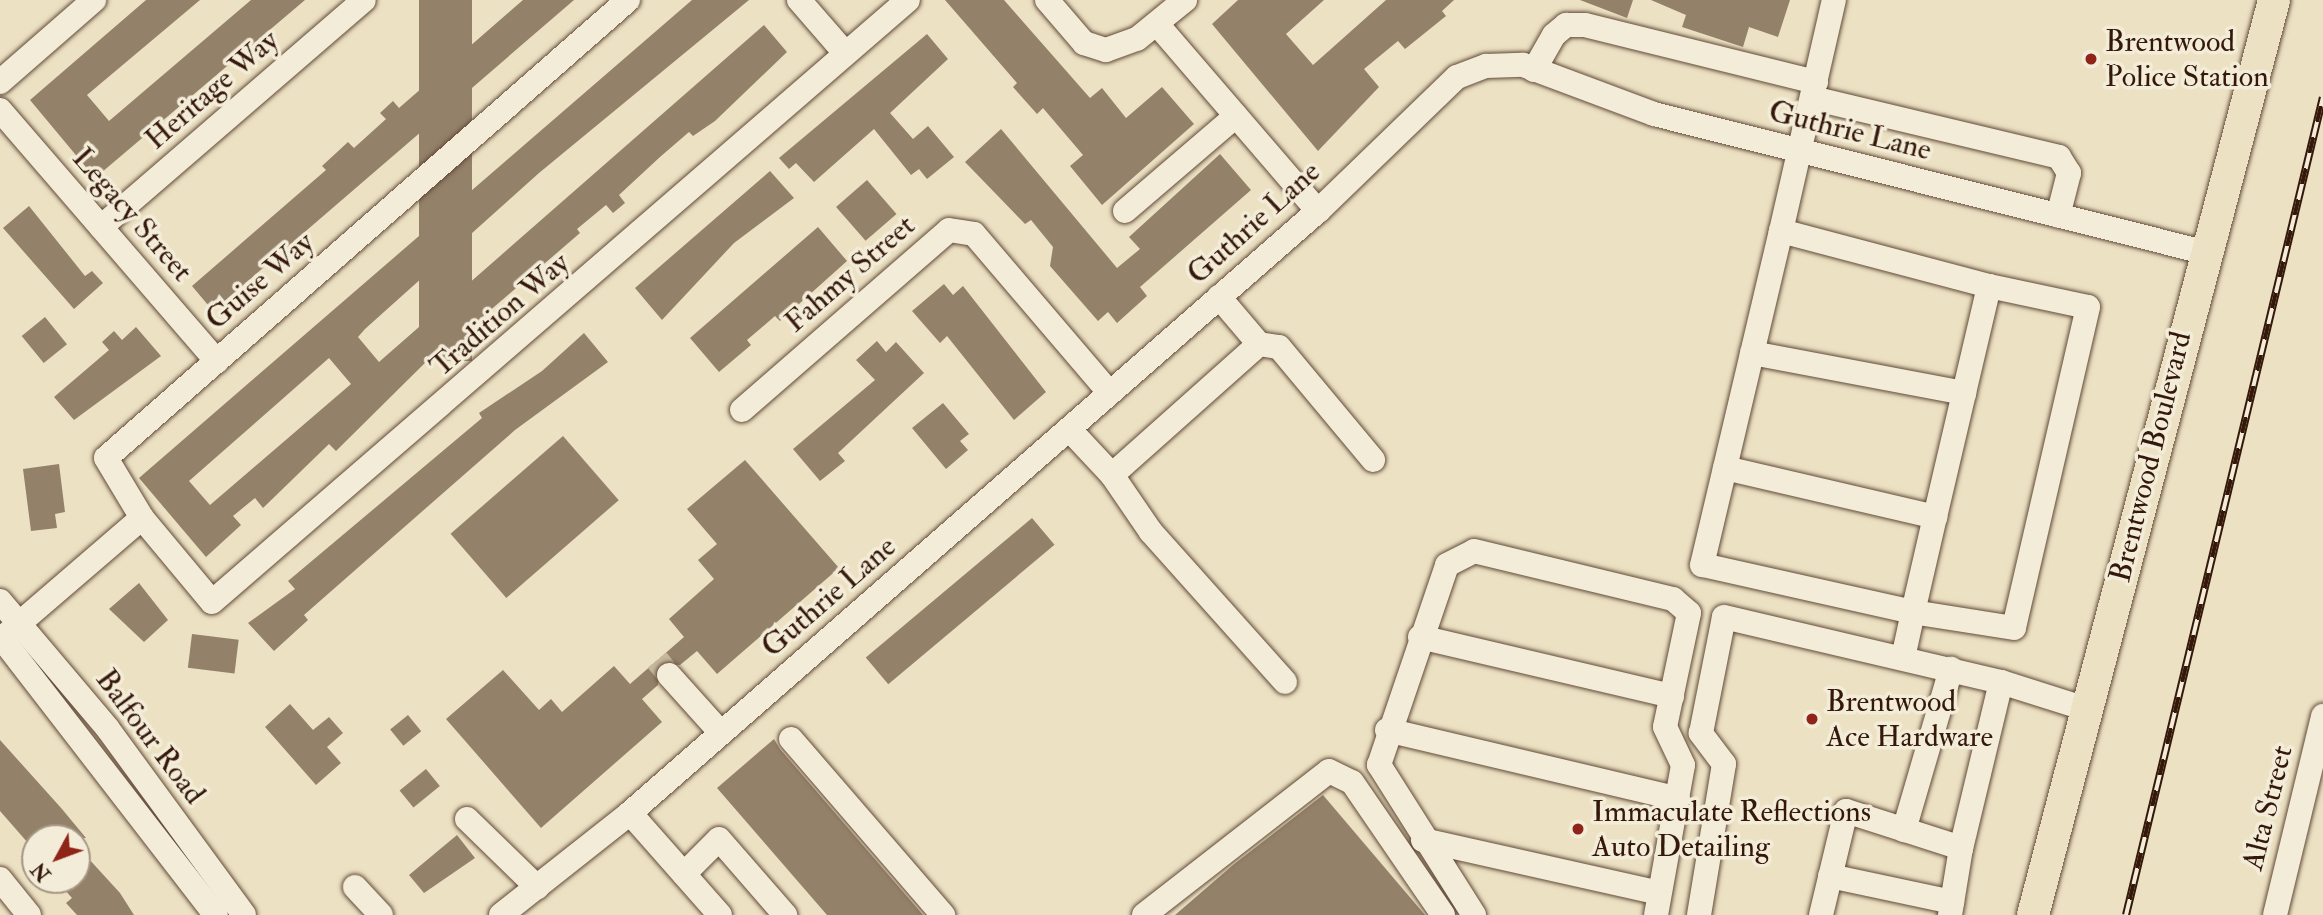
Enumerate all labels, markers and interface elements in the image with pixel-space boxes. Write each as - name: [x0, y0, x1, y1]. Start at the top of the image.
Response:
- street label: Heritage Way: [138, 22, 286, 158]
- place label: Brentwood Police Station: [2105, 24, 2269, 94]
- marker: Brentwood Police Station: [2083, 51, 2099, 67]
- street label: Guthrie Lane: [1765, 93, 1935, 169]
- street label: Legacy Street: [64, 141, 200, 289]
- street label: Guthrie Lane: [1180, 154, 1328, 292]
- street label: Fahmy Street: [778, 208, 922, 340]
- street label: Guise Way: [199, 224, 321, 338]
- street label: Tradition Way: [423, 245, 577, 385]
- street label: Brentwood Boulevard: [2102, 328, 2200, 586]
- street label: Guthrie Lane: [755, 529, 903, 665]
- street label: Balfour Road: [88, 663, 212, 811]
- place label: Brentwood Ace Hardware: [1826, 684, 1993, 754]
- marker: Brentwood Ace Hardware: [1804, 711, 1820, 727]
- street label: Alta Street: [2235, 742, 2301, 874]
- place label: Immaculate Reflections Auto Detailing: [1592, 794, 1871, 864]
- marker: Immaculate Reflections Auto Detailing: [1570, 821, 1586, 837]
- north arrow: [21, 824, 91, 894]
- text: N: [27, 857, 56, 886]

